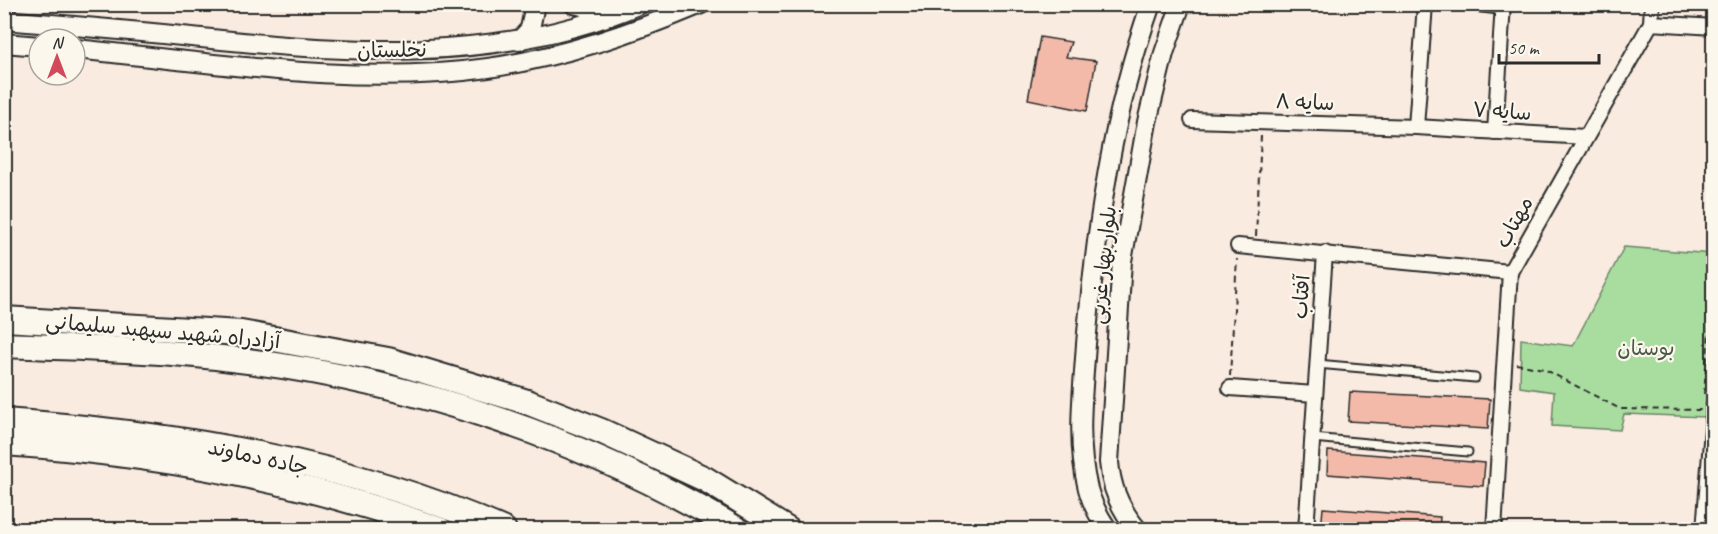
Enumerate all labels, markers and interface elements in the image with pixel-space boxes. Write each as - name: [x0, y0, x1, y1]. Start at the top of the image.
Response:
- north arrow: [27, 27, 87, 87]
- scale bar: [1499, 27, 1600, 65]
- text: N: [52, 33, 65, 53]
- street label: نخلستان: [357, 36, 427, 64]
- text: 50 m: [1508, 37, 1541, 59]
- street label: سایه ۸: [1275, 88, 1335, 116]
- street label: سایه ۷: [1472, 96, 1532, 126]
- street label: مهتاب: [1489, 192, 1539, 252]
- street label: بلوار بهار غربی: [1084, 205, 1123, 326]
- street label: آفتاب: [1286, 273, 1316, 320]
- street label: آزادراه شهید سپهبد سلیمانی: [45, 308, 282, 355]
- park label: بوستان: [1617, 335, 1675, 361]
- street label: جاده دماوند: [205, 434, 311, 480]

